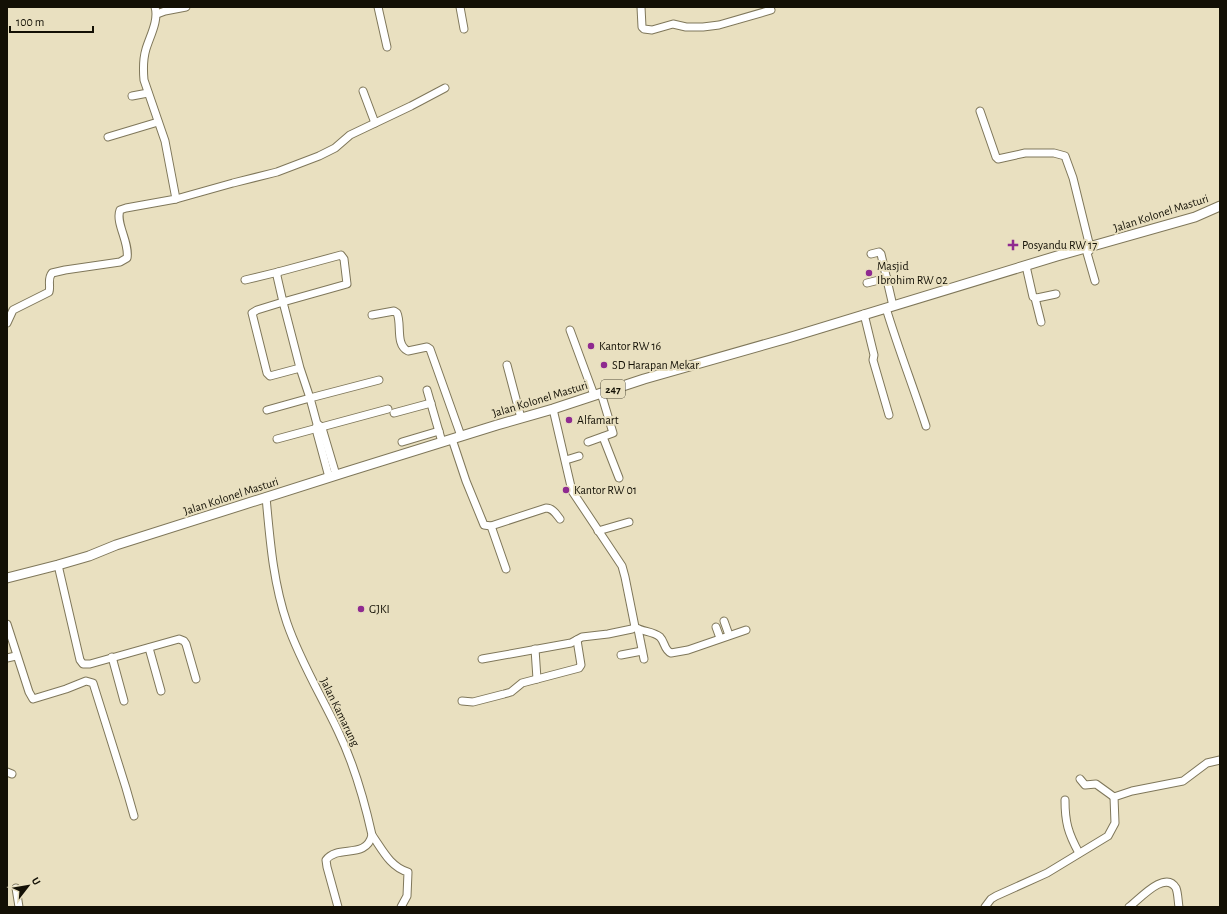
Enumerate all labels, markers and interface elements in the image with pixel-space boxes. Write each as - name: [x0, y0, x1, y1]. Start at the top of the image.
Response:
- scale bar: [10, 8, 93, 34]
- text: 100 m: [16, 16, 44, 28]
- street label: Jalan Kolonel Masturi: [1112, 192, 1210, 234]
- marker: Posyandu RW 17: [1007, 239, 1019, 251]
- place label: Posyandu RW 17: [1022, 239, 1097, 252]
- place label: Masjid Ibrohim RW 02: [877, 260, 948, 286]
- marker: Masjid Ibrohim RW 02: [864, 268, 874, 278]
- place label: Kantor RW 16: [599, 340, 662, 352]
- marker: Kantor RW 16: [586, 341, 596, 351]
- place label: SD Harapan Mekar: [612, 359, 699, 371]
- marker: SD Harapan Mekar: [599, 360, 609, 370]
- street label: Jalan Kolonel Masturi: [491, 379, 589, 419]
- road number: 247: [601, 380, 625, 398]
- place label: Alfamart: [577, 414, 619, 426]
- marker: Alfamart: [564, 415, 574, 425]
- street label: Jalan Kolonel Masturi: [182, 475, 280, 517]
- place label: Kantor RW 01: [574, 484, 637, 496]
- marker: Kantor RW 01: [561, 485, 571, 495]
- place label: GJKI: [369, 603, 390, 615]
- marker: GJKI: [356, 604, 366, 614]
- street label: Jalan Kamarung: [318, 676, 362, 748]
- north arrow: [8, 866, 48, 906]
- text: U: [30, 875, 43, 887]

